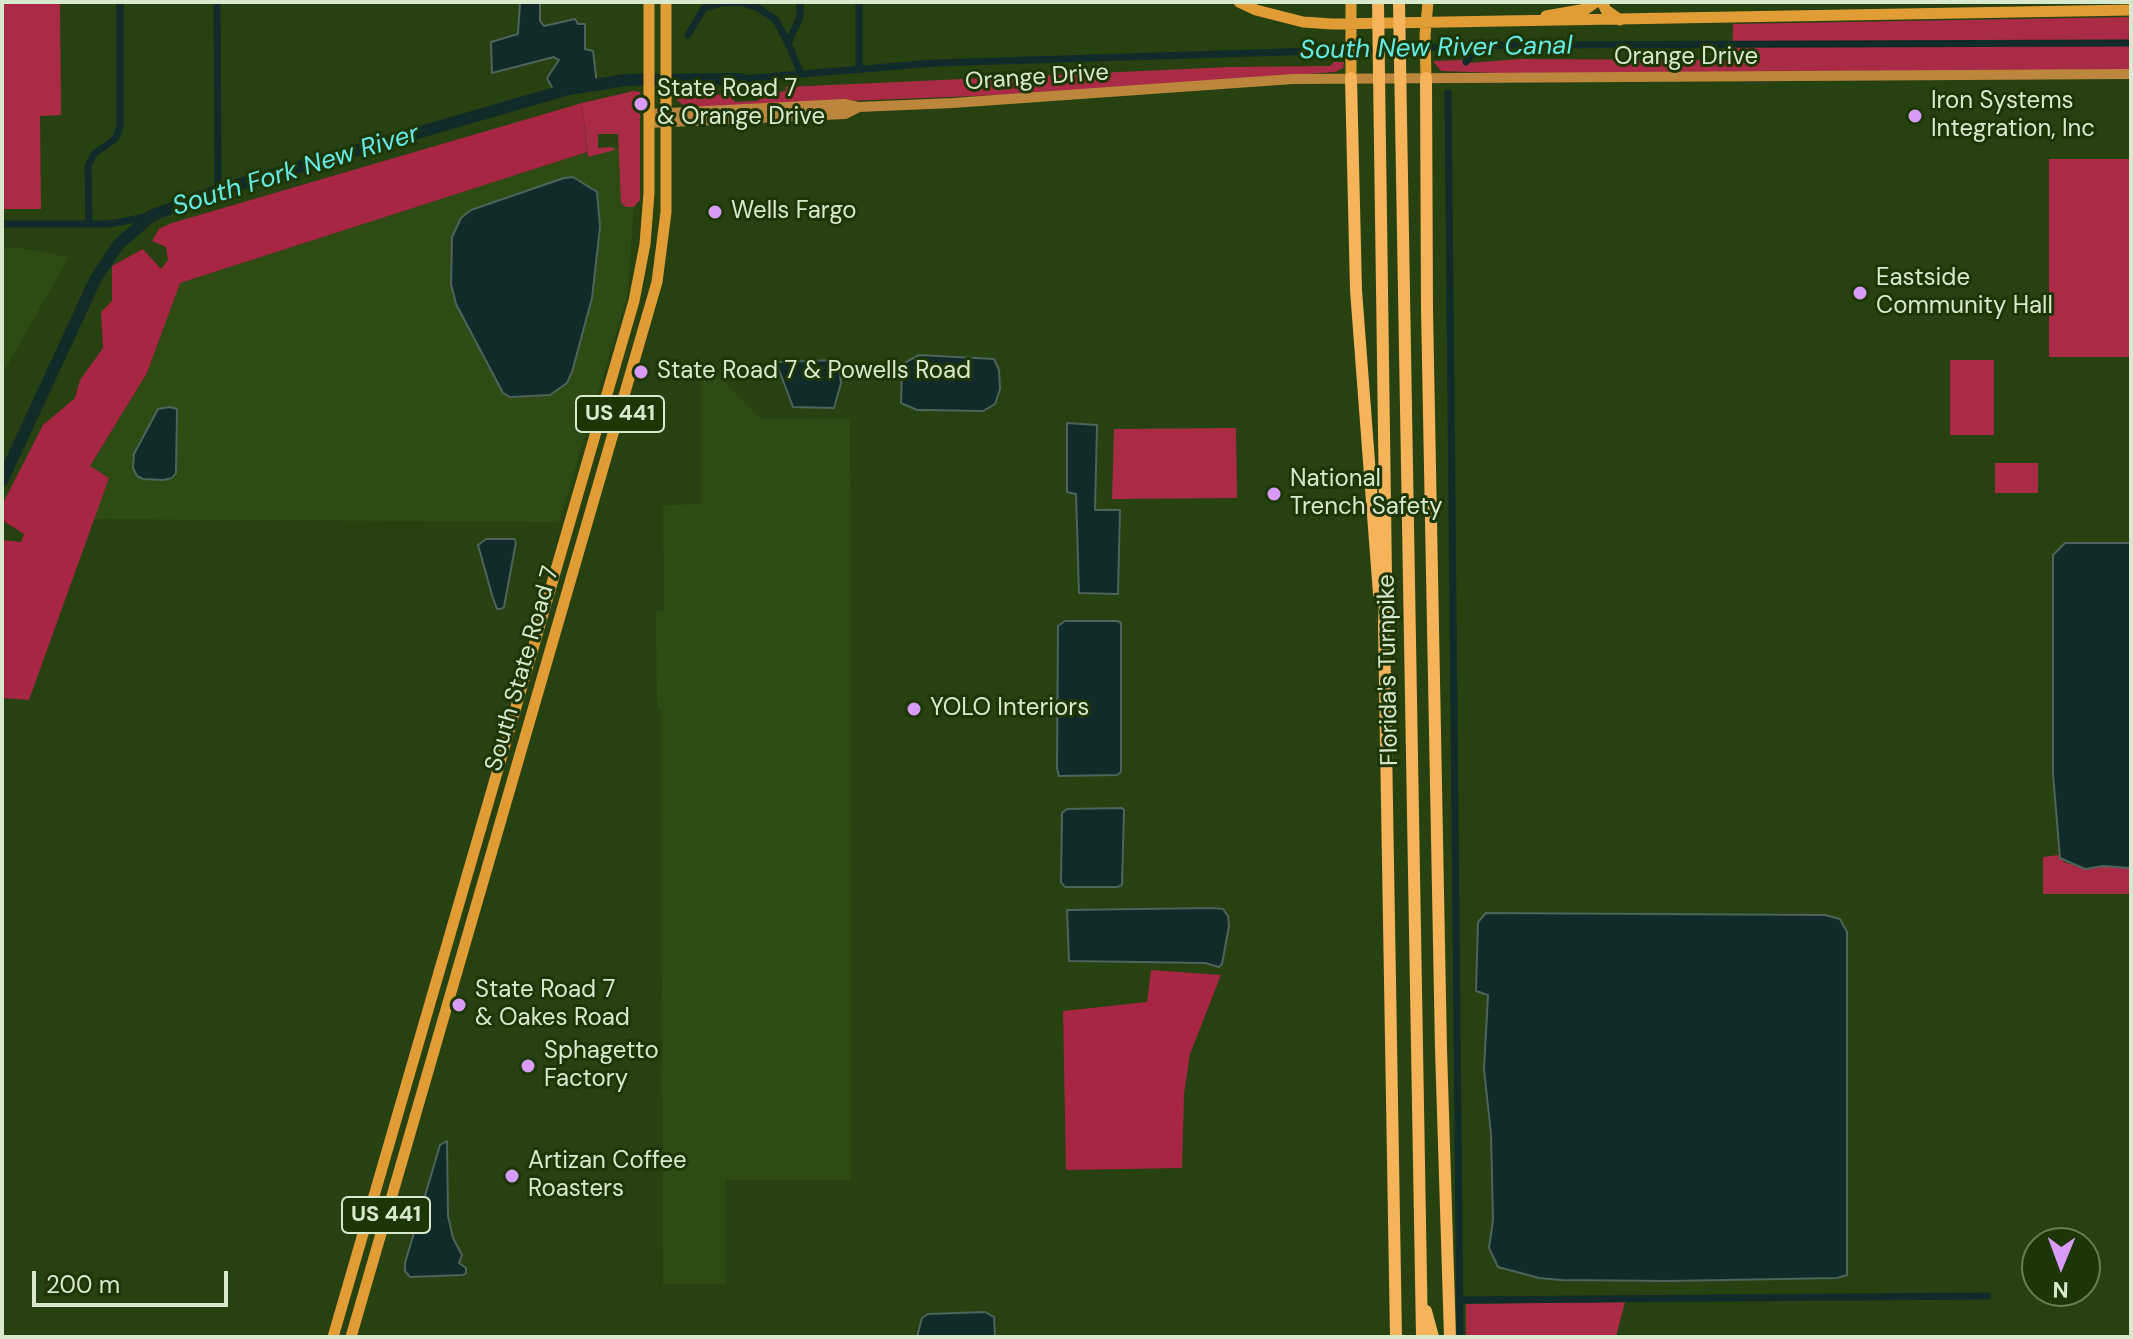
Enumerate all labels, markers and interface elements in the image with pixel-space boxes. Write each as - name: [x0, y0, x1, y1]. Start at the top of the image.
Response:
- water label: South New River Canal: [1299, 31, 1573, 67]
- street label: Orange Drive: [1614, 44, 1758, 72]
- street label: Orange Drive: [964, 59, 1110, 97]
- place label: State Road 7 & Orange Drive: [657, 76, 825, 132]
- place label: Iron Systems Integration, Inc: [1931, 88, 2095, 144]
- marker: State Road 7 & Orange Drive: [632, 95, 650, 113]
- marker: Iron Systems Integration, Inc: [1906, 107, 1924, 125]
- water label: South Fork New River: [169, 119, 423, 223]
- place label: Wells Fargo: [731, 198, 857, 226]
- marker: Wells Fargo: [706, 203, 724, 221]
- place label: Eastside Community Hall: [1876, 265, 2053, 321]
- marker: Eastside Community Hall: [1851, 284, 1869, 302]
- place label: State Road 7 & Powells Road: [657, 358, 971, 386]
- marker: State Road 7 & Powells Road: [632, 363, 650, 381]
- road number: US 441: [576, 396, 664, 432]
- place label: National Trench Safety: [1290, 466, 1442, 522]
- marker: National Trench Safety: [1265, 485, 1283, 503]
- street label: South State Road 7: [480, 563, 566, 775]
- street label: Florida's Turnpike: [1373, 574, 1405, 766]
- place label: YOLO Interiors: [930, 695, 1089, 723]
- marker: YOLO Interiors: [905, 700, 923, 718]
- place label: State Road 7 & Oakes Road: [475, 977, 630, 1033]
- marker: State Road 7 & Oakes Road: [450, 996, 468, 1014]
- place label: Sphagetto Factory: [544, 1038, 659, 1094]
- marker: Sphagetto Factory: [519, 1057, 537, 1075]
- place label: Artizan Coffee Roasters: [528, 1148, 687, 1204]
- marker: Artizan Coffee Roasters: [503, 1167, 521, 1185]
- road number: US 441: [342, 1197, 430, 1233]
- north arrow: [2021, 1227, 2101, 1307]
- scale bar: [36, 1255, 232, 1305]
- text: 200 m: [46, 1269, 120, 1300]
- text: N: [2052, 1275, 2069, 1304]

